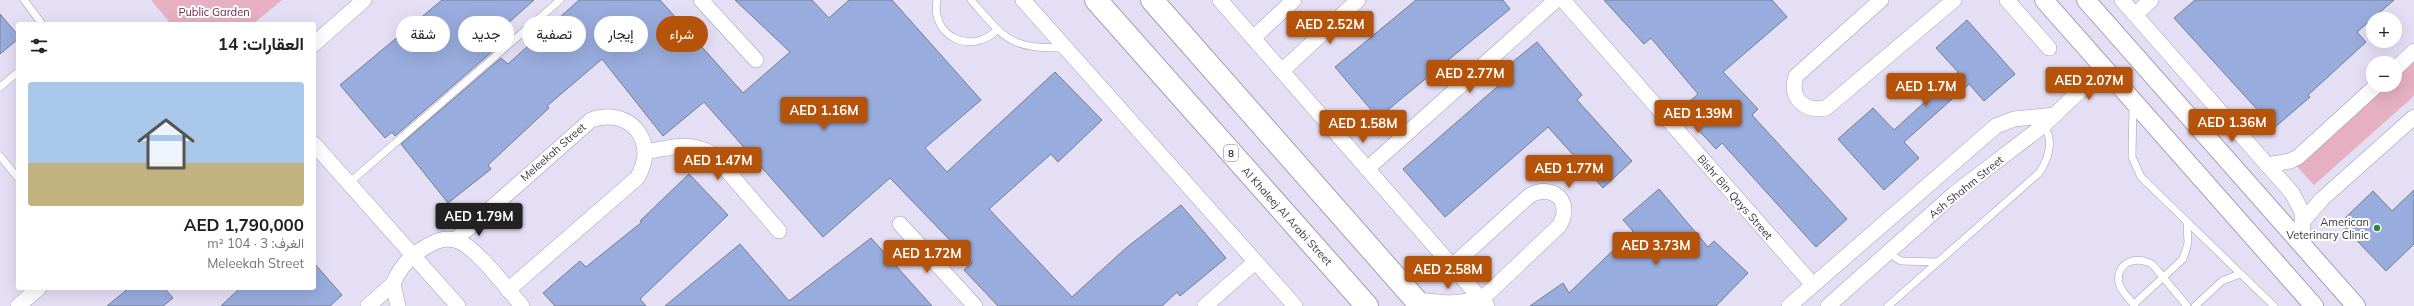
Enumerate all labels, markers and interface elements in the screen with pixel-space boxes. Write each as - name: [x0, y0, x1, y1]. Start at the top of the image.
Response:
- park label: Public Garden: [178, 5, 250, 19]
- pin: AED 2.52M: [1284, 11, 1376, 45]
- map controls: [2366, 12, 2402, 92]
- button: +: [2366, 12, 2402, 48]
- chip: شقة: [396, 16, 450, 52]
- chip: جديد: [458, 16, 514, 52]
- chip: تصفية: [522, 16, 586, 52]
- chip: إيجار: [594, 16, 648, 52]
- chip: شراء: [656, 16, 708, 52]
- text: AED 2.52M: [1296, 16, 1364, 32]
- text: العقارات: 14: [218, 33, 304, 54]
- icon: filters: [28, 35, 50, 57]
- button: −: [2366, 56, 2402, 92]
- pin: AED 2.77M: [1424, 60, 1516, 94]
- text: AED 2.77M: [1436, 65, 1504, 81]
- pin: AED 2.07M: [2043, 67, 2135, 101]
- text: AED 2.07M: [2055, 72, 2123, 88]
- pin: AED 1.7M: [1885, 73, 1967, 107]
- text: AED 1.7M: [1895, 78, 1957, 94]
- pin: AED 1.16M: [778, 97, 870, 131]
- pin: AED 1.39M: [1652, 100, 1744, 134]
- text: AED 1.16M: [790, 102, 858, 118]
- text: AED 1.39M: [1664, 105, 1732, 121]
- icon: home: [130, 108, 202, 180]
- pin: AED 1.36M: [2186, 109, 2278, 143]
- pin: AED 1.58M: [1317, 110, 1409, 144]
- text: AED 1.36M: [2198, 114, 2266, 130]
- text: AED 1.58M: [1329, 115, 1397, 131]
- street label: Meleekah Street: [517, 120, 589, 184]
- road number: 8: [1224, 145, 1238, 161]
- pin: AED 1.47M: [672, 147, 764, 181]
- text: AED 1.47M: [684, 152, 752, 168]
- street label: Bishr Bin Qays Street: [1694, 152, 1776, 242]
- street label: Ash Shahm Street: [1926, 152, 2006, 221]
- pin: AED 1.77M: [1523, 155, 1615, 189]
- text: AED 1.77M: [1535, 160, 1603, 176]
- street label: Al Khaleej Al Arabi Street: [1239, 164, 1335, 268]
- pin: AED 1.79M: [433, 203, 525, 237]
- text: AED 1.79M: [445, 208, 513, 224]
- text: AED 1,790,000: [184, 214, 304, 235]
- place label: American Veterinary Clinic: [2286, 215, 2370, 242]
- marker: American Veterinary Clinic: [2372, 223, 2382, 233]
- pin: AED 3.73M: [1610, 232, 1702, 266]
- text: الغرف: 3 · 104 m²: [207, 235, 304, 251]
- text: AED 3.73M: [1622, 237, 1690, 253]
- pin: AED 1.72M: [881, 240, 973, 274]
- text: AED 1.72M: [893, 245, 961, 261]
- text: Meleekah Street: [207, 255, 304, 271]
- pin: AED 2.58M: [1402, 256, 1494, 290]
- text: AED 2.58M: [1414, 261, 1482, 277]

